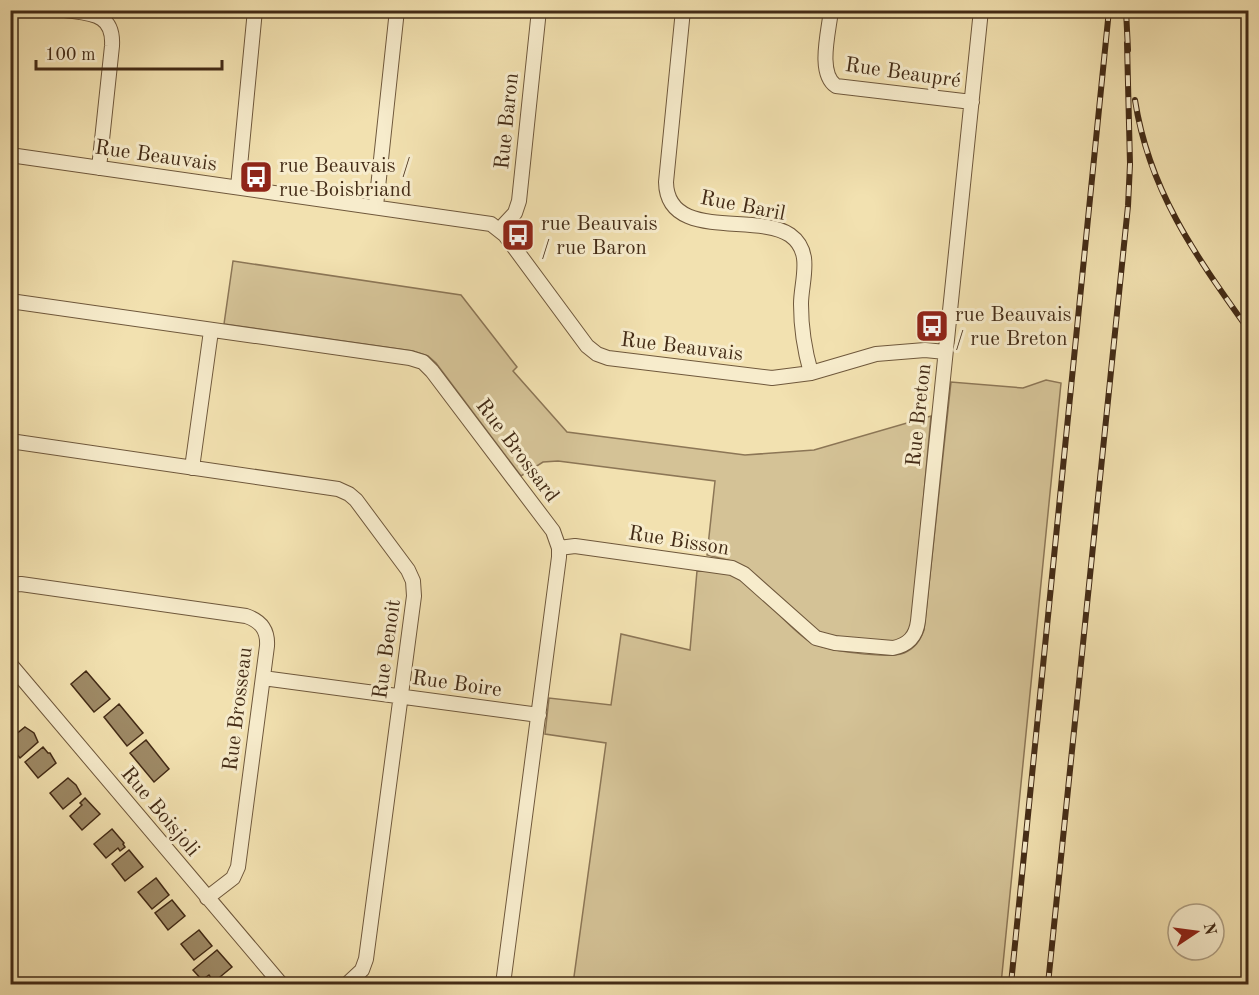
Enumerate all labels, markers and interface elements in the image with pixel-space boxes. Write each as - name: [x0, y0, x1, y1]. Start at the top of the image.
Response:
- scale bar: [36, 33, 222, 71]
- text: 100 m: [45, 46, 96, 64]
- street label: Rue Beaupré: [844, 55, 962, 92]
- street label: Rue Baron: [492, 72, 523, 171]
- street label: Rue Beauvais: [93, 138, 218, 175]
- place label: rue Beauvais / rue Boisbriand: [279, 156, 412, 201]
- bus stop icon: rue Beauvais / rue Boisbriand: [238, 159, 274, 195]
- street label: Rue Baril: [698, 188, 788, 225]
- place label: rue Beauvais / rue Baron: [541, 214, 658, 259]
- bus stop icon: rue Beauvais / rue Baron: [500, 217, 536, 253]
- place label: rue Beauvais / rue Breton: [955, 305, 1072, 350]
- bus stop icon: rue Beauvais / rue Breton: [914, 308, 950, 344]
- street label: Rue Beauvais: [619, 330, 744, 365]
- street label: Rue Breton: [904, 363, 935, 468]
- street label: Rue Brossard: [471, 395, 562, 507]
- street label: Rue Bisson: [627, 523, 731, 560]
- street label: Rue Benoit: [370, 598, 405, 701]
- street label: Rue Brosseau: [220, 646, 257, 772]
- street label: Rue Boire: [410, 668, 503, 701]
- street label: Rue Boisjoli: [116, 763, 203, 861]
- north arrow: [1166, 902, 1226, 962]
- text: N: [1199, 921, 1218, 938]

